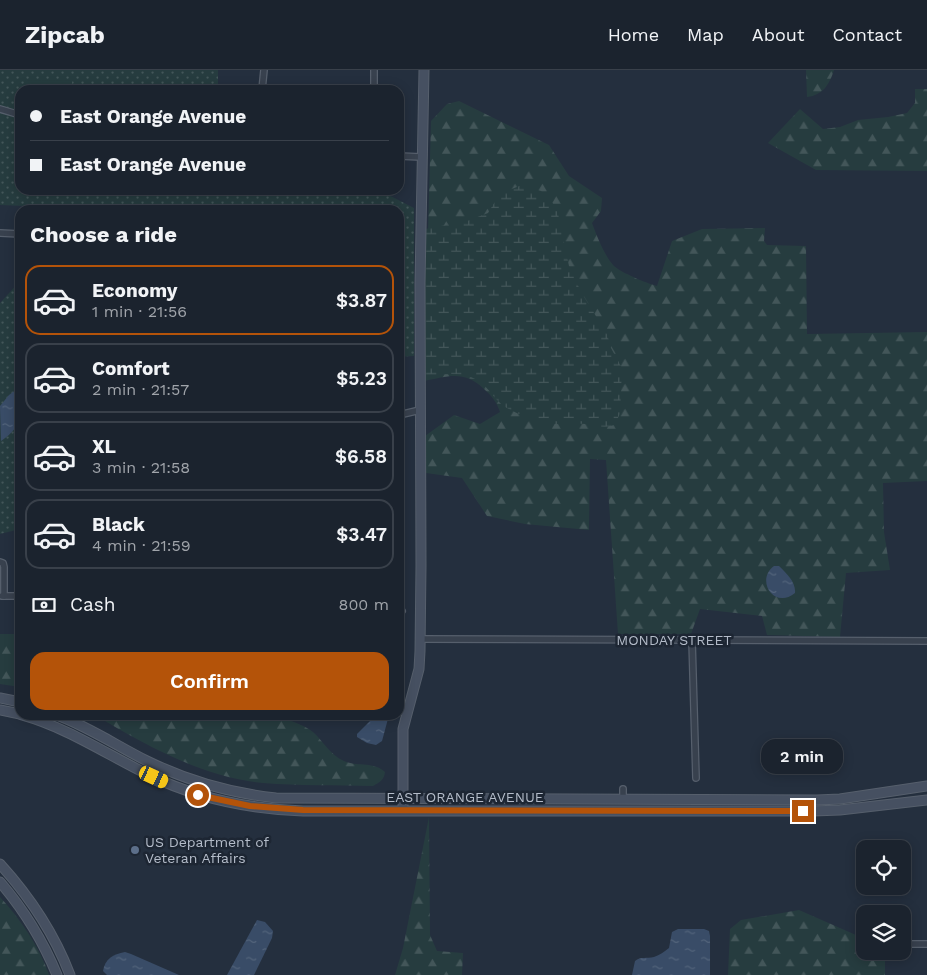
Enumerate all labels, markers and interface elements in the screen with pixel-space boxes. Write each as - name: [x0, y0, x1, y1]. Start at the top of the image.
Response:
- text: Zipcab: [25, 21, 105, 49]
- text: Home: [608, 24, 659, 45]
- text: Map: [687, 24, 724, 45]
- text: About: [752, 24, 804, 45]
- text: Contact: [832, 24, 902, 45]
- text: East Orange Avenue: [60, 105, 246, 128]
- text: East Orange Avenue: [60, 153, 246, 176]
- text: Choose a ride: [30, 222, 177, 247]
- icon: car: [32, 278, 77, 323]
- text: Economy: [92, 279, 177, 302]
- text: $3.87: [336, 289, 387, 312]
- text: 1 min · 21:56: [92, 302, 187, 321]
- icon: car: [32, 356, 77, 401]
- text: Comfort: [92, 357, 170, 380]
- text: $5.23: [336, 367, 387, 390]
- text: 2 min · 21:57: [92, 380, 189, 399]
- icon: car: [32, 434, 77, 479]
- text: XL: [92, 435, 116, 458]
- text: $6.58: [335, 445, 387, 468]
- text: 3 min · 21:58: [92, 458, 190, 477]
- icon: car: [32, 512, 77, 557]
- text: Black: [92, 513, 145, 536]
- text: $3.47: [336, 523, 387, 546]
- text: 4 min · 21:59: [92, 536, 191, 555]
- icon: cash: [30, 591, 58, 619]
- text: Cash: [70, 593, 116, 616]
- text: 800 m: [339, 595, 389, 614]
- street label: MONDAY STREET: [616, 632, 732, 648]
- button: Confirm: [30, 652, 389, 710]
- callout: 2 min: [762, 738, 844, 774]
- text: 2 min: [780, 747, 824, 766]
- car: [137, 764, 170, 790]
- route start: [187, 784, 209, 806]
- street label: EAST ORANGE AVENUE: [386, 789, 544, 805]
- route end: [792, 800, 814, 822]
- place label: US Department of Veteran Affairs: [145, 834, 270, 866]
- map controls: [856, 840, 911, 960]
- button: locate: [856, 840, 911, 895]
- marker: US Department of Veteran Affairs: [129, 844, 141, 856]
- button: layers: [856, 905, 911, 960]

